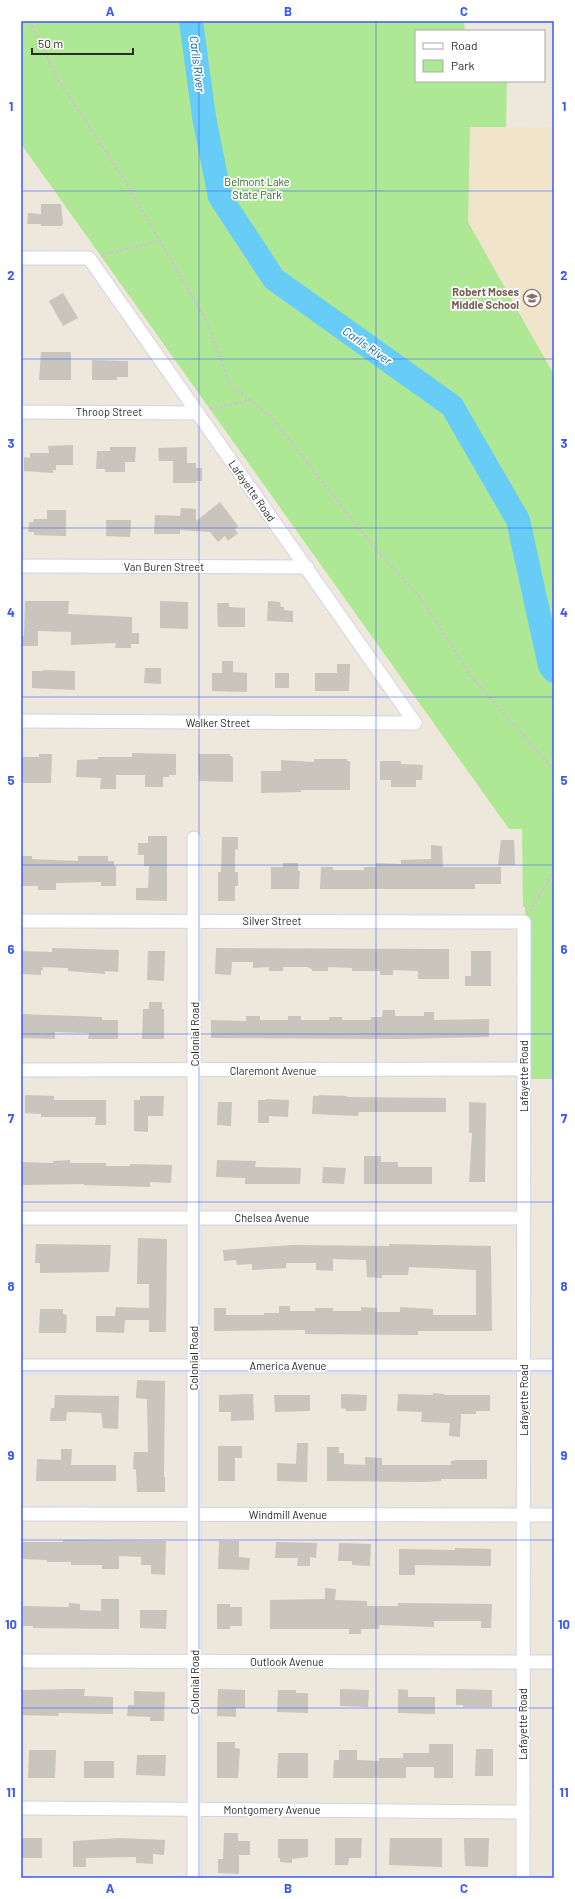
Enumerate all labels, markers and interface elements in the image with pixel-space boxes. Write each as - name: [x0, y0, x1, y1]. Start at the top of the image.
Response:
- text: A: [106, 3, 115, 19]
- text: B: [284, 3, 292, 19]
- text: C: [460, 3, 468, 19]
- scale bar: [32, 30, 133, 56]
- legend: [415, 30, 545, 82]
- water label: Carlls River: [188, 35, 208, 94]
- text: 50 m: [38, 36, 63, 50]
- text: Road: [451, 38, 478, 52]
- text: Park: [451, 58, 475, 72]
- text: 1: [9, 98, 13, 114]
- text: 1: [562, 98, 566, 114]
- park label: Belmont Lake State Park: [224, 175, 290, 201]
- text: 2: [7, 267, 15, 283]
- text: 2: [560, 267, 568, 283]
- place label: Robert Moses Middle School: [452, 285, 519, 311]
- school or university icon: Robert Moses Middle School: [522, 288, 542, 308]
- water label: Carlls River: [340, 323, 395, 368]
- street label: Throop Street: [76, 405, 142, 418]
- text: 3: [7, 435, 15, 451]
- text: 3: [560, 435, 568, 451]
- street label: Lafayette Road: [226, 457, 278, 524]
- street label: Van Buren Street: [124, 560, 204, 573]
- text: 4: [7, 604, 15, 620]
- text: 4: [560, 604, 568, 620]
- street label: Walker Street: [186, 716, 250, 729]
- text: 5: [7, 772, 15, 788]
- text: 5: [560, 772, 568, 788]
- street label: Silver Street: [243, 914, 301, 927]
- text: 6: [8, 941, 15, 957]
- text: 6: [561, 941, 568, 957]
- street label: Colonial Road: [188, 1002, 201, 1066]
- street label: Lafayette Road: [517, 1040, 530, 1112]
- street label: Claremont Avenue: [230, 1064, 317, 1077]
- text: 7: [8, 1110, 15, 1126]
- text: 7: [561, 1110, 568, 1126]
- street label: Chelsea Avenue: [235, 1211, 310, 1224]
- text: 8: [7, 1278, 15, 1294]
- text: 8: [560, 1278, 568, 1294]
- street label: Colonial Road: [187, 1326, 200, 1390]
- street label: America Avenue: [250, 1359, 327, 1372]
- street label: Lafayette Road: [517, 1364, 530, 1436]
- text: 9: [8, 1447, 15, 1463]
- text: 9: [561, 1447, 568, 1463]
- street label: Windmill Avenue: [249, 1508, 327, 1521]
- text: 10: [5, 1616, 17, 1632]
- text: 10: [558, 1616, 570, 1632]
- street label: Colonial Road: [188, 1650, 201, 1714]
- street label: Outlook Avenue: [250, 1655, 324, 1668]
- street label: Lafayette Road: [516, 1688, 529, 1760]
- text: 11: [6, 1784, 16, 1800]
- text: 11: [559, 1784, 569, 1800]
- street label: Montgomery Avenue: [223, 1803, 321, 1816]
- text: A: [106, 1880, 115, 1896]
- text: B: [284, 1880, 292, 1896]
- text: C: [460, 1880, 468, 1896]

